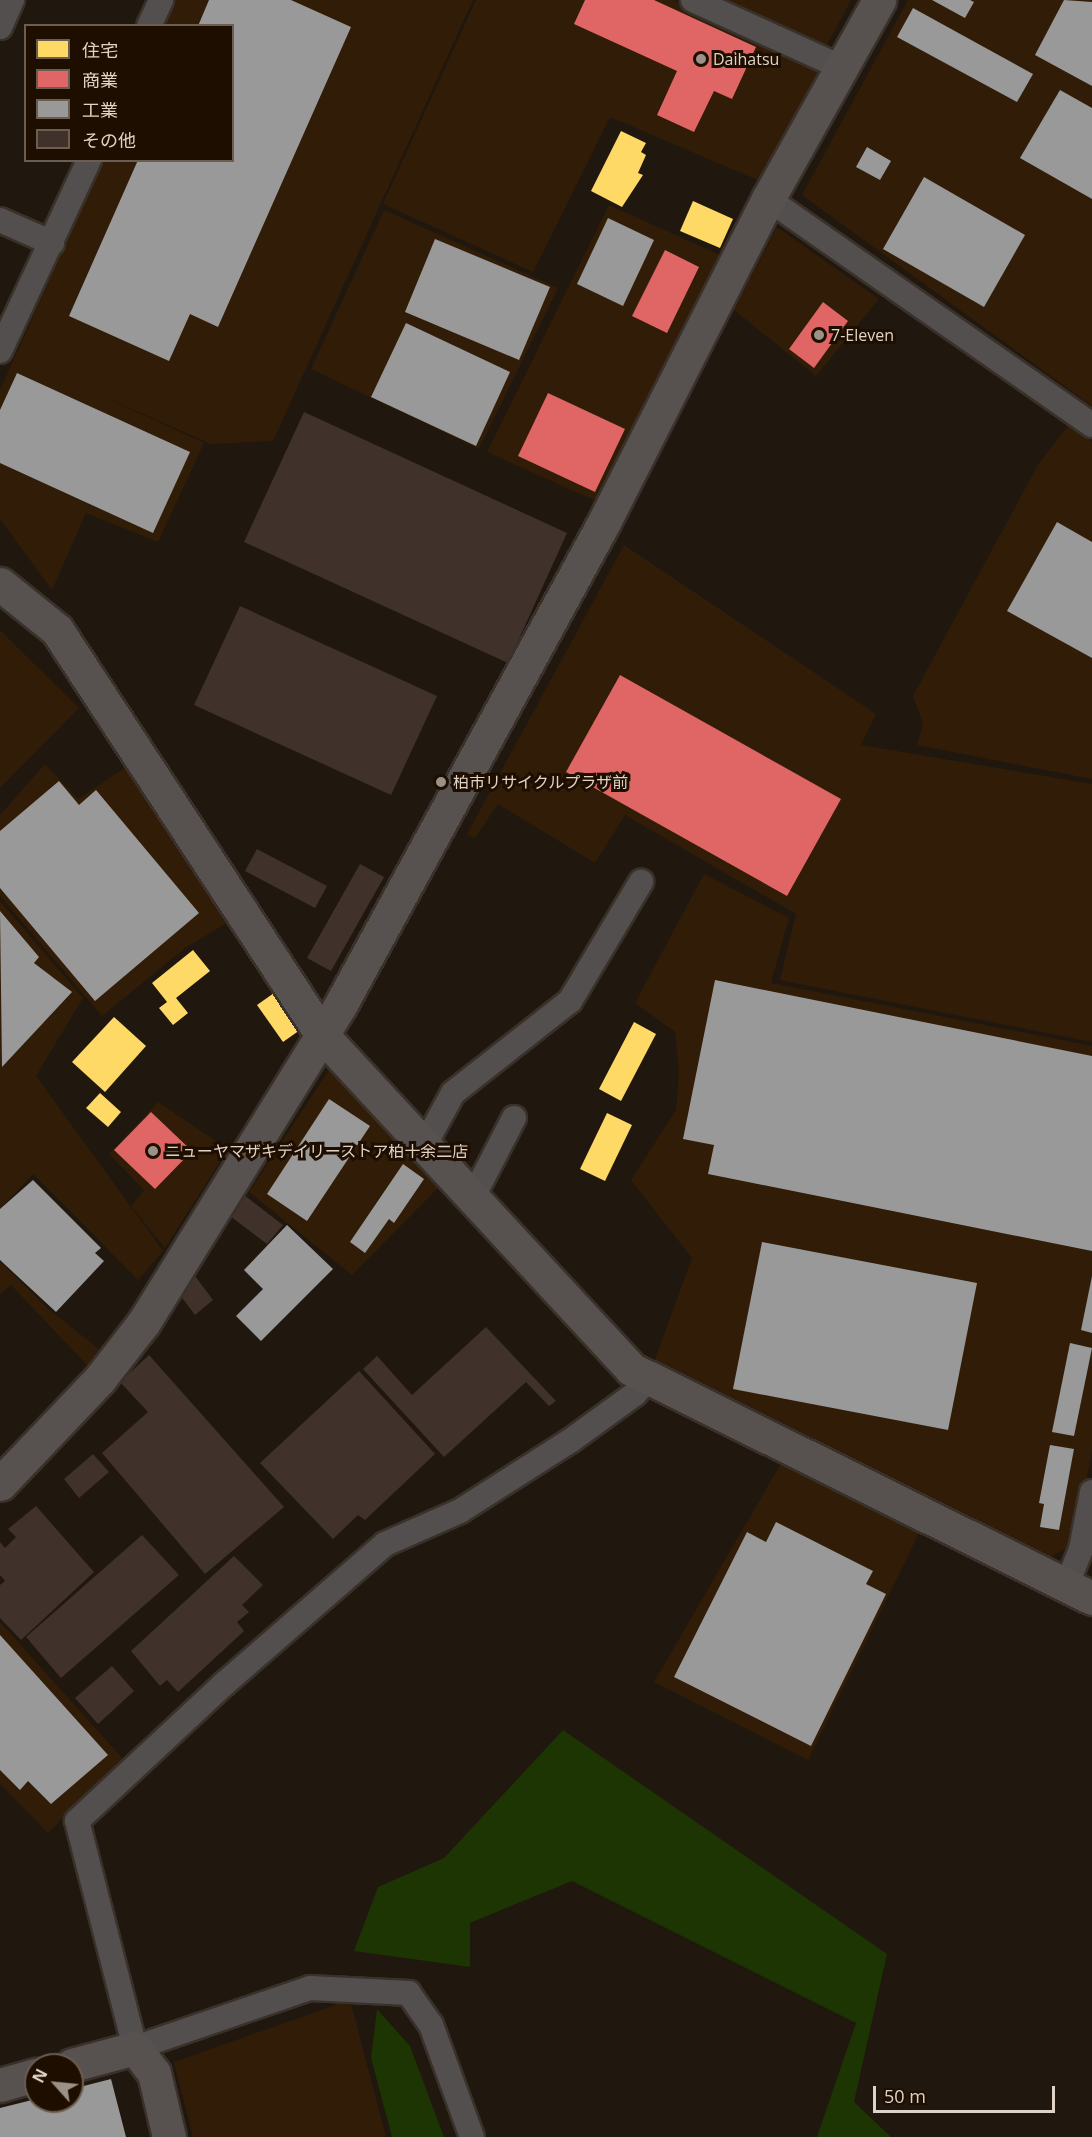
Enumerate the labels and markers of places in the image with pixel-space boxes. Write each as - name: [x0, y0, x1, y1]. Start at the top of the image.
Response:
- place label: Daihatsu: [713, 49, 779, 69]
- marker: Daihatsu: [694, 52, 708, 66]
- place label: 7-Eleven: [831, 325, 894, 345]
- marker: 7-Eleven: [812, 328, 826, 342]
- place label: 柏市リサイクルプラザ前: [453, 772, 629, 792]
- marker: 柏市リサイクルプラザ前: [434, 775, 448, 789]
- place label: ニューヤマザキデイリーストア柏十余二店: [165, 1141, 469, 1161]
- marker: ニューヤマザキデイリーストア柏十余二店: [146, 1144, 160, 1158]

